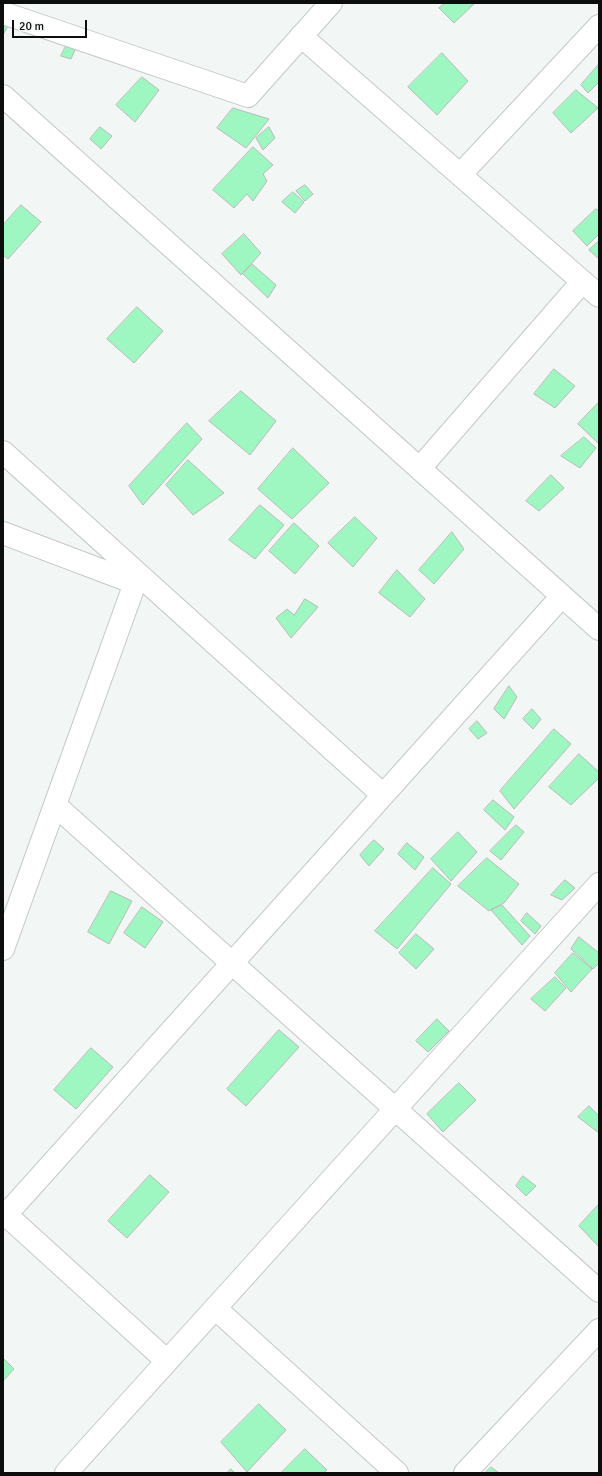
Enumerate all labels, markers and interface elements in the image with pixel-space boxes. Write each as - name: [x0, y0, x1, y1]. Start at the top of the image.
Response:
- scale bar: [14, 12, 89, 38]
- text: 20 m: [19, 19, 44, 34]

